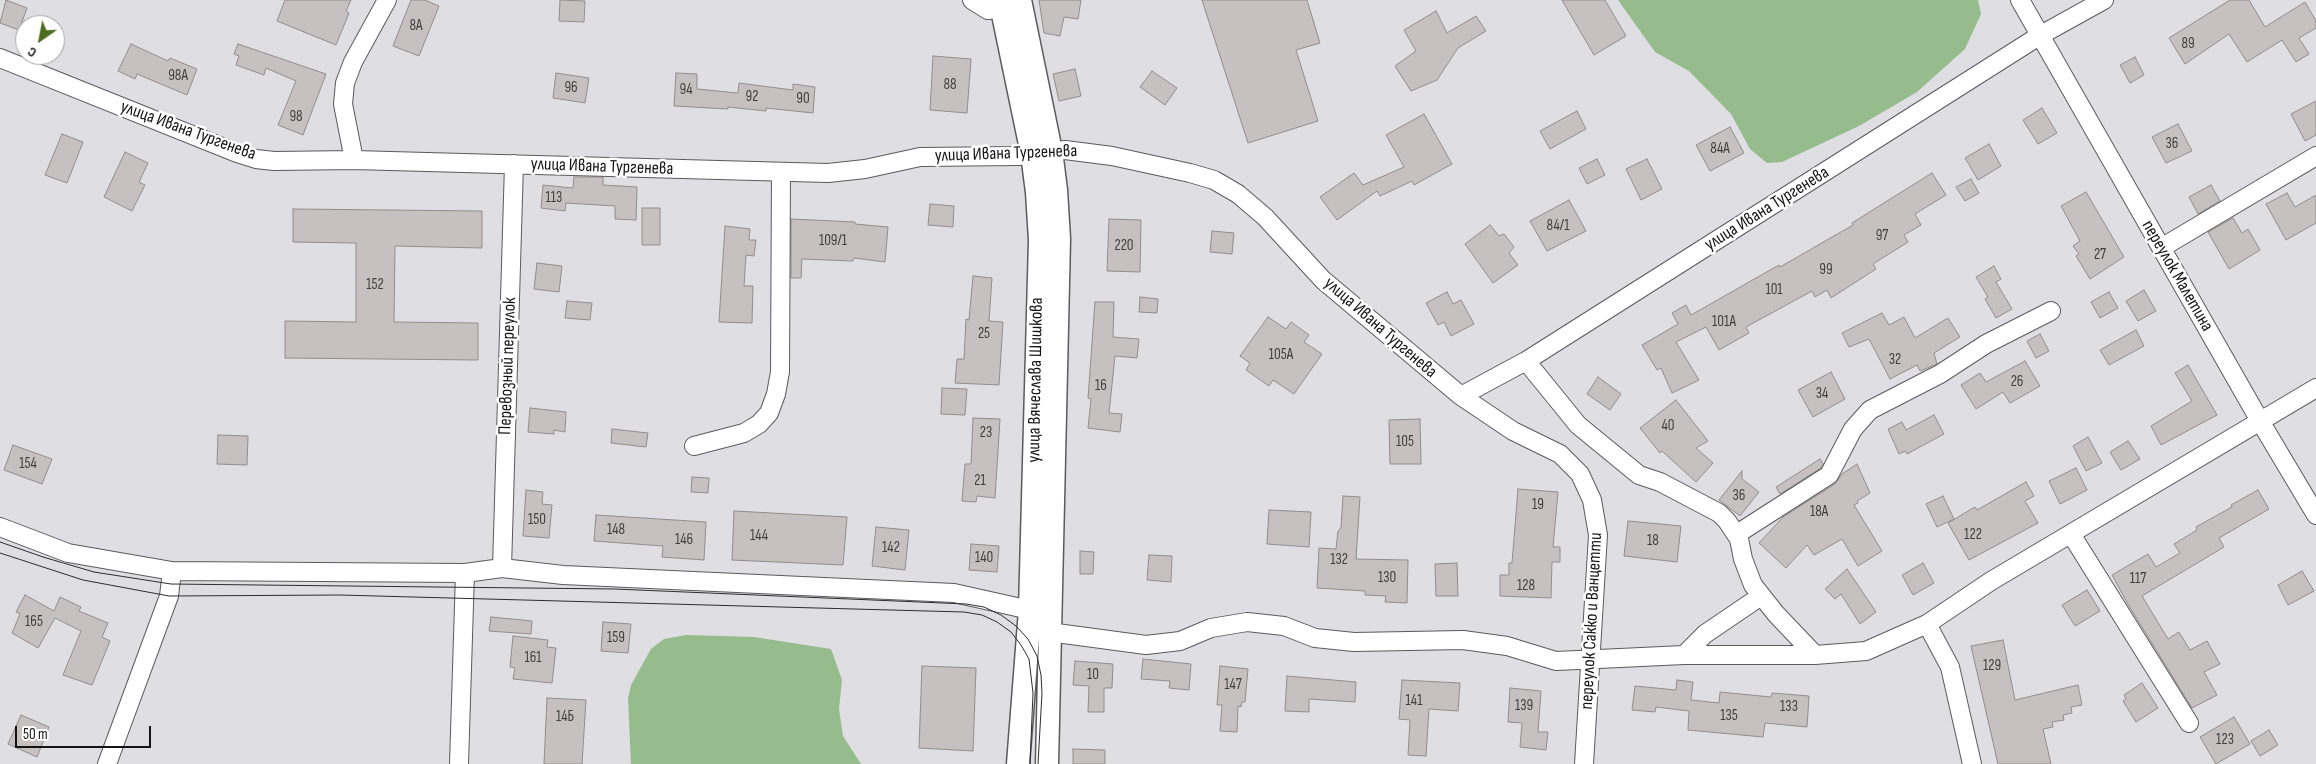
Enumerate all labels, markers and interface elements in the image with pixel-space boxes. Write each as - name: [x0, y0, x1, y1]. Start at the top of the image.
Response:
- north arrow: [15, 15, 65, 65]
- house number: 8А: [410, 17, 422, 35]
- house number: 89: [2181, 35, 2195, 53]
- text: С: [24, 43, 40, 61]
- house number: 98А: [168, 67, 188, 85]
- house number: 88: [943, 76, 957, 94]
- house number: 96: [564, 79, 578, 97]
- house number: 94: [680, 81, 692, 99]
- house number: 92: [746, 88, 758, 106]
- house number: 90: [796, 90, 810, 108]
- street label: улица Ивана Тургенева: [117, 96, 259, 166]
- house number: 98: [289, 108, 303, 126]
- house number: 36: [2166, 135, 2178, 153]
- house number: 84А: [1710, 140, 1730, 158]
- street label: улица Ивана Тургенева: [934, 141, 1078, 167]
- street label: улица Ивана Тургенева: [530, 154, 674, 180]
- street label: улица Ивана Тургенева: [1701, 162, 1833, 256]
- house number: 113: [546, 189, 562, 207]
- house number: 84/1: [1547, 217, 1569, 235]
- street label: переулок Малетина: [2136, 217, 2218, 335]
- house number: 97: [1876, 227, 1888, 245]
- house number: 109/1: [819, 232, 847, 250]
- house number: 220: [1114, 237, 1134, 255]
- house number: 27: [2094, 246, 2106, 264]
- house number: 99: [1819, 261, 1833, 279]
- street label: улица Ивана Тургенева: [1319, 273, 1441, 383]
- house number: 152: [366, 276, 384, 294]
- house number: 101: [1765, 281, 1783, 299]
- street label: Перевозный переулок: [495, 297, 521, 435]
- street label: улица Вячеслава Шишкова: [1024, 297, 1048, 463]
- house number: 101А: [1712, 313, 1736, 331]
- house number: 25: [978, 325, 990, 343]
- house number: 105А: [1269, 346, 1293, 364]
- house number: 32: [1889, 351, 1901, 369]
- house number: 26: [2011, 373, 2023, 391]
- house number: 16: [1095, 377, 1107, 395]
- house number: 34: [1816, 385, 1828, 403]
- house number: 40: [1662, 417, 1674, 435]
- house number: 23: [980, 424, 992, 442]
- house number: 105: [1396, 433, 1414, 451]
- house number: 154: [19, 455, 37, 473]
- house number: 21: [974, 472, 986, 490]
- house number: 36: [1733, 487, 1745, 505]
- house number: 19: [1532, 496, 1544, 514]
- house number: 18А: [1810, 503, 1828, 521]
- house number: 150: [528, 511, 546, 529]
- house number: 148: [607, 521, 625, 539]
- house number: 122: [1964, 526, 1982, 544]
- house number: 144: [750, 527, 768, 545]
- house number: 146: [675, 531, 693, 549]
- street label: переулок Сакко и Ванцетти: [1577, 532, 1607, 710]
- house number: 18: [1647, 532, 1659, 550]
- house number: 142: [882, 539, 900, 557]
- house number: 140: [975, 549, 993, 567]
- house number: 132: [1330, 551, 1348, 569]
- house number: 130: [1378, 569, 1396, 587]
- house number: 117: [2130, 570, 2146, 588]
- house number: 128: [1517, 577, 1535, 595]
- house number: 165: [25, 613, 43, 631]
- house number: 159: [607, 629, 625, 647]
- house number: 161: [524, 649, 542, 667]
- house number: 129: [1983, 657, 2001, 675]
- house number: 10: [1087, 666, 1099, 684]
- house number: 147: [1224, 676, 1242, 694]
- house number: 141: [1406, 692, 1422, 710]
- house number: 139: [1515, 697, 1533, 715]
- house number: 133: [1780, 698, 1798, 716]
- house number: 135: [1720, 707, 1738, 725]
- house number: 14Б: [556, 708, 574, 726]
- scale bar: [18, 716, 154, 748]
- text: 50 m: [23, 725, 48, 744]
- house number: 123: [2216, 731, 2234, 749]

